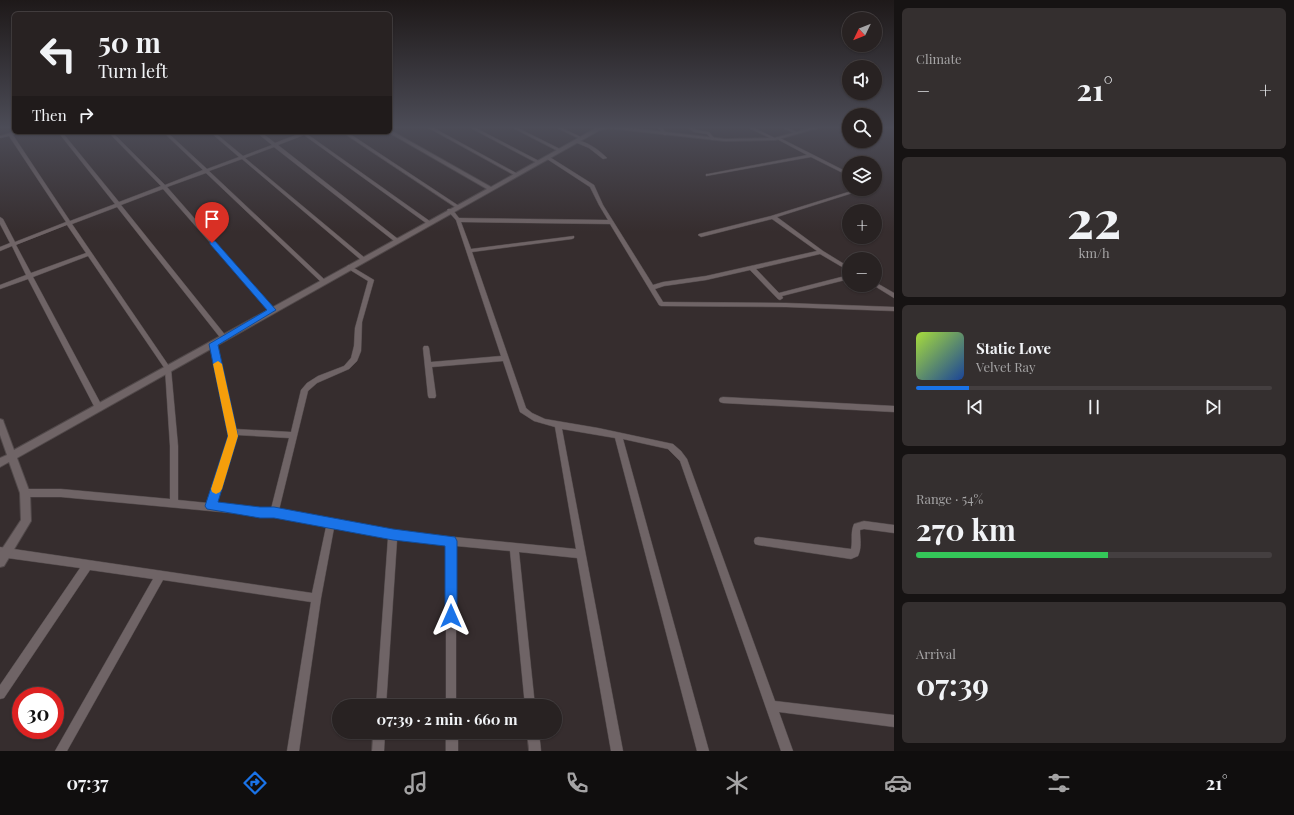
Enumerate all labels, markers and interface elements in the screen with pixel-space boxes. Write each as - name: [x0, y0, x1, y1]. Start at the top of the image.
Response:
- north arrow: [842, 12, 882, 52]
- map controls: [842, 12, 882, 292]
- text: 50 m: [98, 23, 161, 60]
- icon: left: [32, 28, 84, 80]
- text: Climate: [916, 50, 962, 67]
- text: Turn left: [98, 59, 168, 83]
- button: sound: [842, 60, 882, 100]
- text: 21°: [1076, 69, 1113, 109]
- text: −: [916, 75, 930, 105]
- text: +: [1259, 75, 1272, 105]
- icon: right: [75, 104, 97, 126]
- text: Then: [32, 105, 67, 125]
- button: search: [842, 108, 882, 148]
- button: layers: [842, 156, 882, 196]
- text: 22: [1067, 183, 1121, 252]
- pin: [195, 202, 229, 243]
- button: +: [842, 204, 882, 244]
- icon: arrive: [201, 208, 223, 230]
- text: km/h: [1078, 244, 1110, 261]
- button: −: [842, 252, 882, 292]
- text: Static Love: [976, 338, 1051, 358]
- text: Velvet Ray: [976, 358, 1036, 375]
- icon: previous: [964, 396, 986, 418]
- icon: pause: [1083, 396, 1105, 418]
- icon: next: [1202, 396, 1224, 418]
- text: Range · 54%: [916, 490, 983, 507]
- text: 270 km: [916, 509, 1016, 549]
- position arrow: [430, 595, 472, 637]
- text: Arrival: [916, 645, 956, 662]
- text: 07:39: [916, 664, 989, 704]
- speed limit sign: 30: [12, 687, 64, 739]
- text: 07:39 · 2 min · 660 m: [377, 709, 517, 729]
- icon: directions: [241, 769, 269, 797]
- icon: music: [402, 769, 430, 797]
- icon: phone: [563, 769, 591, 797]
- icon: climate: [723, 769, 751, 797]
- icon: car: [884, 769, 912, 797]
- icon: filters: [1045, 769, 1073, 797]
- text: 07:37: [66, 771, 108, 795]
- text: 21°: [1206, 771, 1228, 795]

